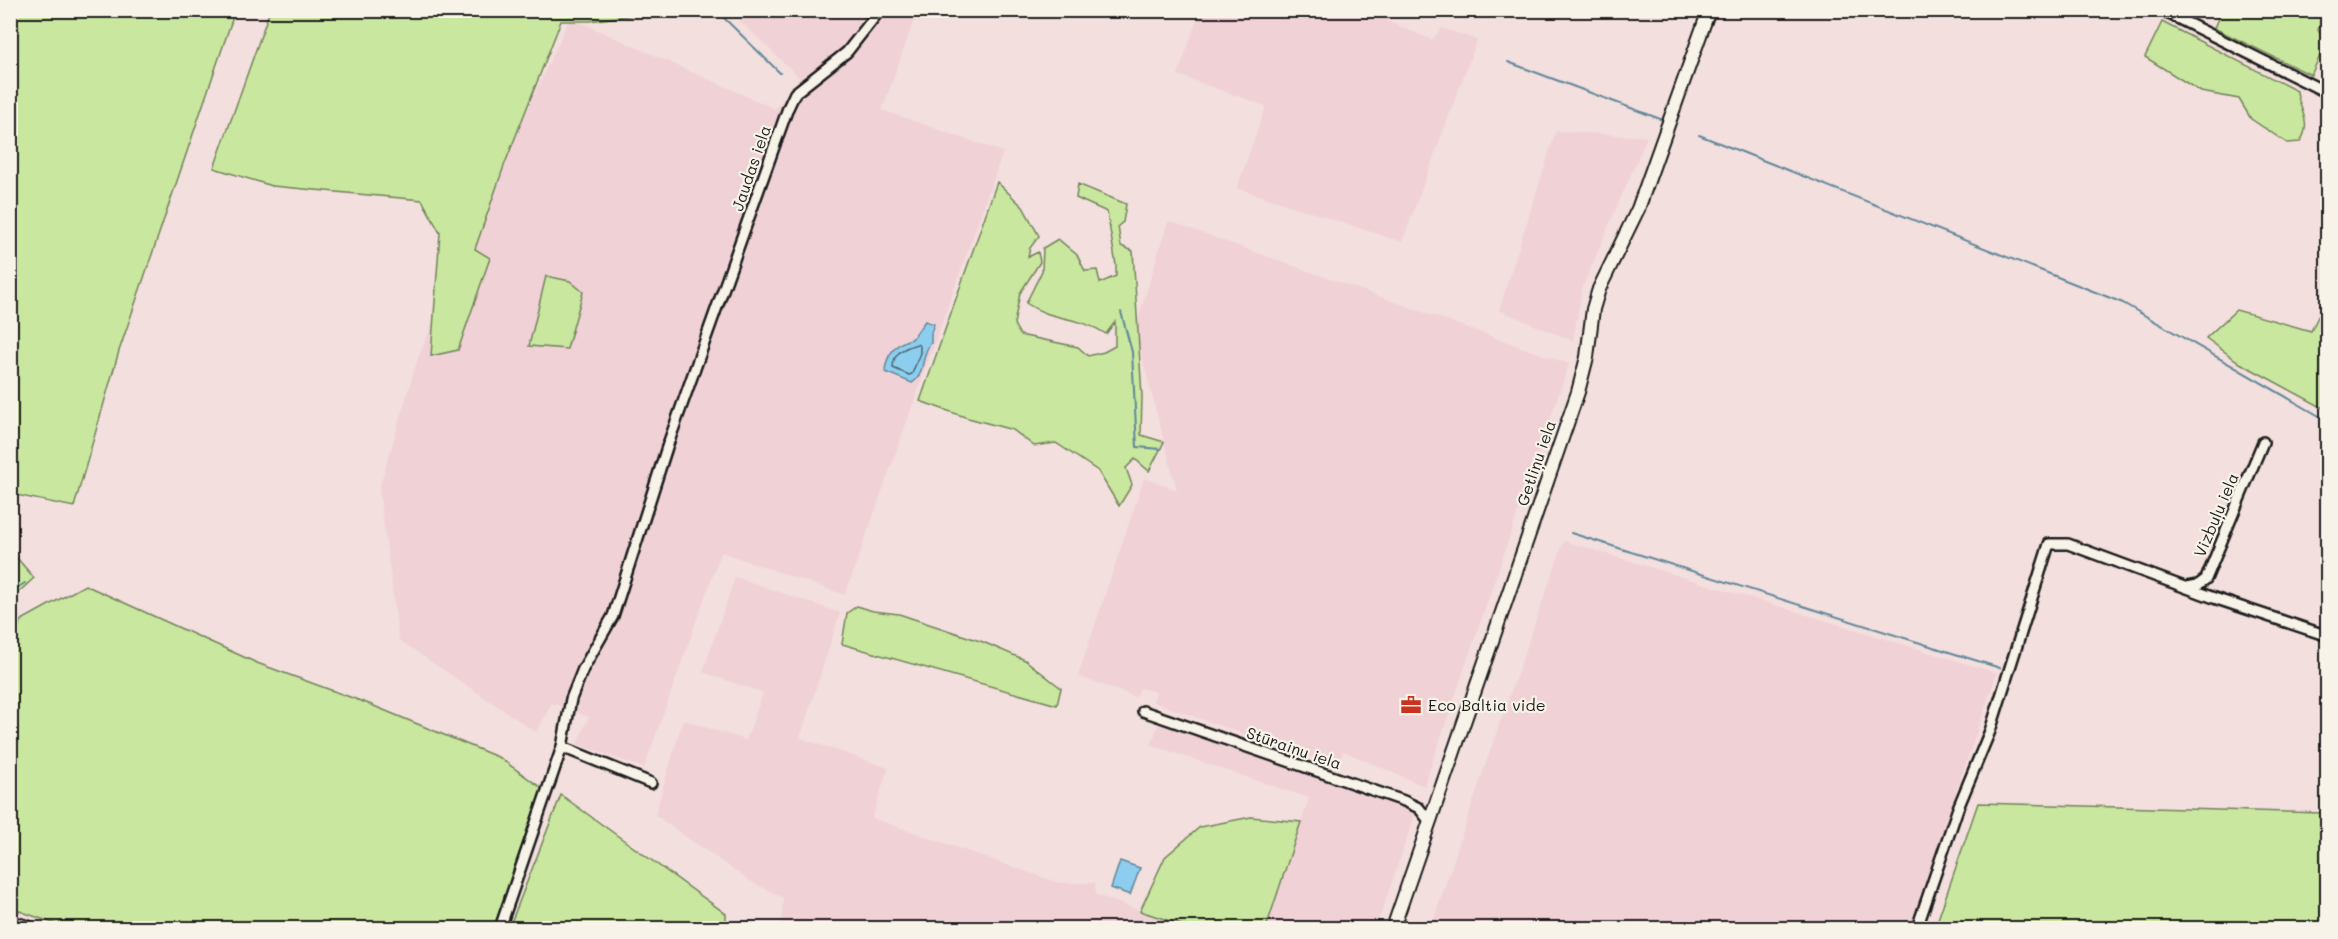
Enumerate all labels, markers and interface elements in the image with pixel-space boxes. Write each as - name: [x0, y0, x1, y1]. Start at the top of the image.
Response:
- street label: Jaudas iela: [726, 122, 775, 213]
- street label: Getliņu iela: [1511, 417, 1561, 509]
- street label: Vizbuļu iela: [2188, 469, 2244, 561]
- office icon: Eco Baltia vide: [1399, 693, 1423, 717]
- place label: Eco Baltia vide: [1428, 694, 1546, 715]
- street label: Stūraiņu iela: [1244, 721, 1345, 775]

